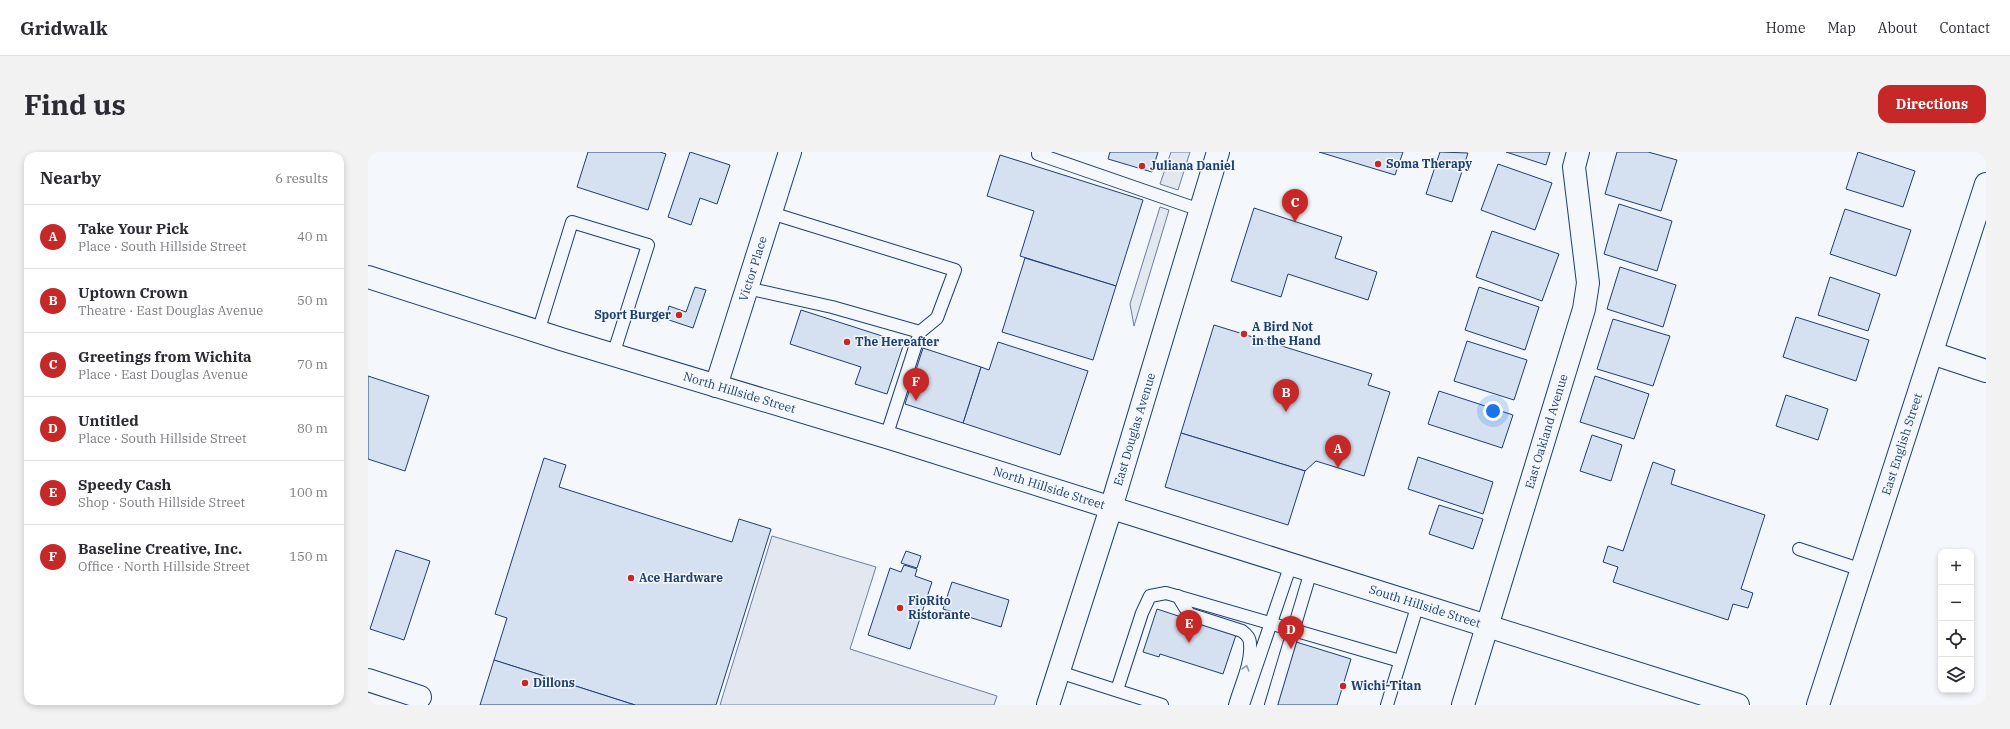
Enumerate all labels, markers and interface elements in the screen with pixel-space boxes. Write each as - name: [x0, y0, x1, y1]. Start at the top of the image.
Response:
- text: Gridwalk: [20, 16, 107, 40]
- text: Home: [1766, 19, 1805, 37]
- text: Map: [1827, 19, 1856, 37]
- text: About: [1878, 19, 1917, 37]
- text: Contact: [1939, 19, 1990, 37]
- button: Directions: [1878, 85, 1986, 123]
- text: Find us: [24, 86, 126, 123]
- place label: Soma Therapy: [1386, 156, 1472, 171]
- place label: Juliana Daniel: [1150, 158, 1235, 173]
- marker: Soma Therapy: [1373, 159, 1383, 169]
- marker: Juliana Daniel: [1137, 161, 1147, 171]
- text: Nearby: [40, 167, 101, 189]
- text: 6 results: [275, 170, 328, 187]
- pin: C: [1282, 189, 1308, 222]
- text: Take Your Pick: [78, 219, 189, 238]
- text: A: [48, 228, 58, 245]
- text: 40 m: [297, 228, 328, 245]
- street label: Victor Place: [735, 234, 770, 303]
- text: Place · South Hillside Street: [78, 238, 247, 255]
- text: Uptown Crown: [78, 283, 188, 302]
- text: B: [48, 292, 58, 309]
- text: 50 m: [297, 292, 328, 309]
- text: Theatre · East Douglas Avenue: [78, 302, 263, 319]
- place label: Sport Burger: [594, 307, 671, 322]
- marker: Sport Burger: [674, 310, 684, 320]
- place label: A Bird Not in the Hand: [1252, 319, 1321, 348]
- marker: A Bird Not in the Hand: [1239, 329, 1249, 339]
- place label: The Hereafter: [855, 334, 939, 349]
- marker: The Hereafter: [842, 337, 852, 347]
- text: Greetings from Wichita: [78, 347, 252, 366]
- text: C: [49, 356, 57, 373]
- text: 70 m: [297, 356, 328, 373]
- text: Place · East Douglas Avenue: [78, 366, 248, 383]
- street label: North Hillside Street: [682, 368, 797, 416]
- pin: F: [903, 368, 929, 401]
- street label: East Douglas Avenue: [1110, 371, 1158, 488]
- street label: East Oakland Avenue: [1521, 372, 1571, 491]
- pin: B: [1273, 379, 1299, 412]
- street label: East English Street: [1878, 391, 1925, 497]
- your location: [1483, 401, 1503, 421]
- text: Untitled: [78, 411, 139, 430]
- text: D: [48, 420, 58, 437]
- text: 80 m: [297, 420, 328, 437]
- text: Place · South Hillside Street: [78, 430, 247, 447]
- pin: A: [1325, 435, 1351, 468]
- street label: North Hillside Street: [991, 463, 1107, 512]
- text: Speedy Cash: [78, 475, 171, 494]
- text: E: [49, 484, 57, 501]
- text: 100 m: [289, 484, 328, 501]
- text: Shop · South Hillside Street: [78, 494, 245, 511]
- text: Baseline Creative, Inc.: [78, 539, 242, 558]
- text: F: [49, 548, 57, 565]
- text: 150 m: [289, 548, 328, 565]
- map controls: [1938, 549, 1974, 693]
- button: +: [1938, 549, 1974, 585]
- text: Office · North Hillside Street: [78, 558, 250, 575]
- place label: Ace Hardware: [639, 570, 723, 585]
- marker: Ace Hardware: [626, 573, 636, 583]
- street label: South Hillside Street: [1367, 581, 1483, 631]
- button: −: [1938, 585, 1974, 621]
- place label: FioRito Ristorante: [908, 593, 971, 622]
- marker: FioRito Ristorante: [895, 603, 905, 613]
- pin: E: [1176, 610, 1202, 643]
- pin: D: [1278, 616, 1304, 649]
- button: locate: [1938, 621, 1974, 657]
- button: layers: [1938, 657, 1974, 693]
- one-way arrow: [1241, 664, 1250, 671]
- place label: Dillons: [533, 675, 575, 690]
- marker: Dillons: [520, 678, 530, 688]
- place label: Wichi-Titan: [1351, 678, 1421, 693]
- marker: Wichi-Titan: [1338, 681, 1348, 691]

